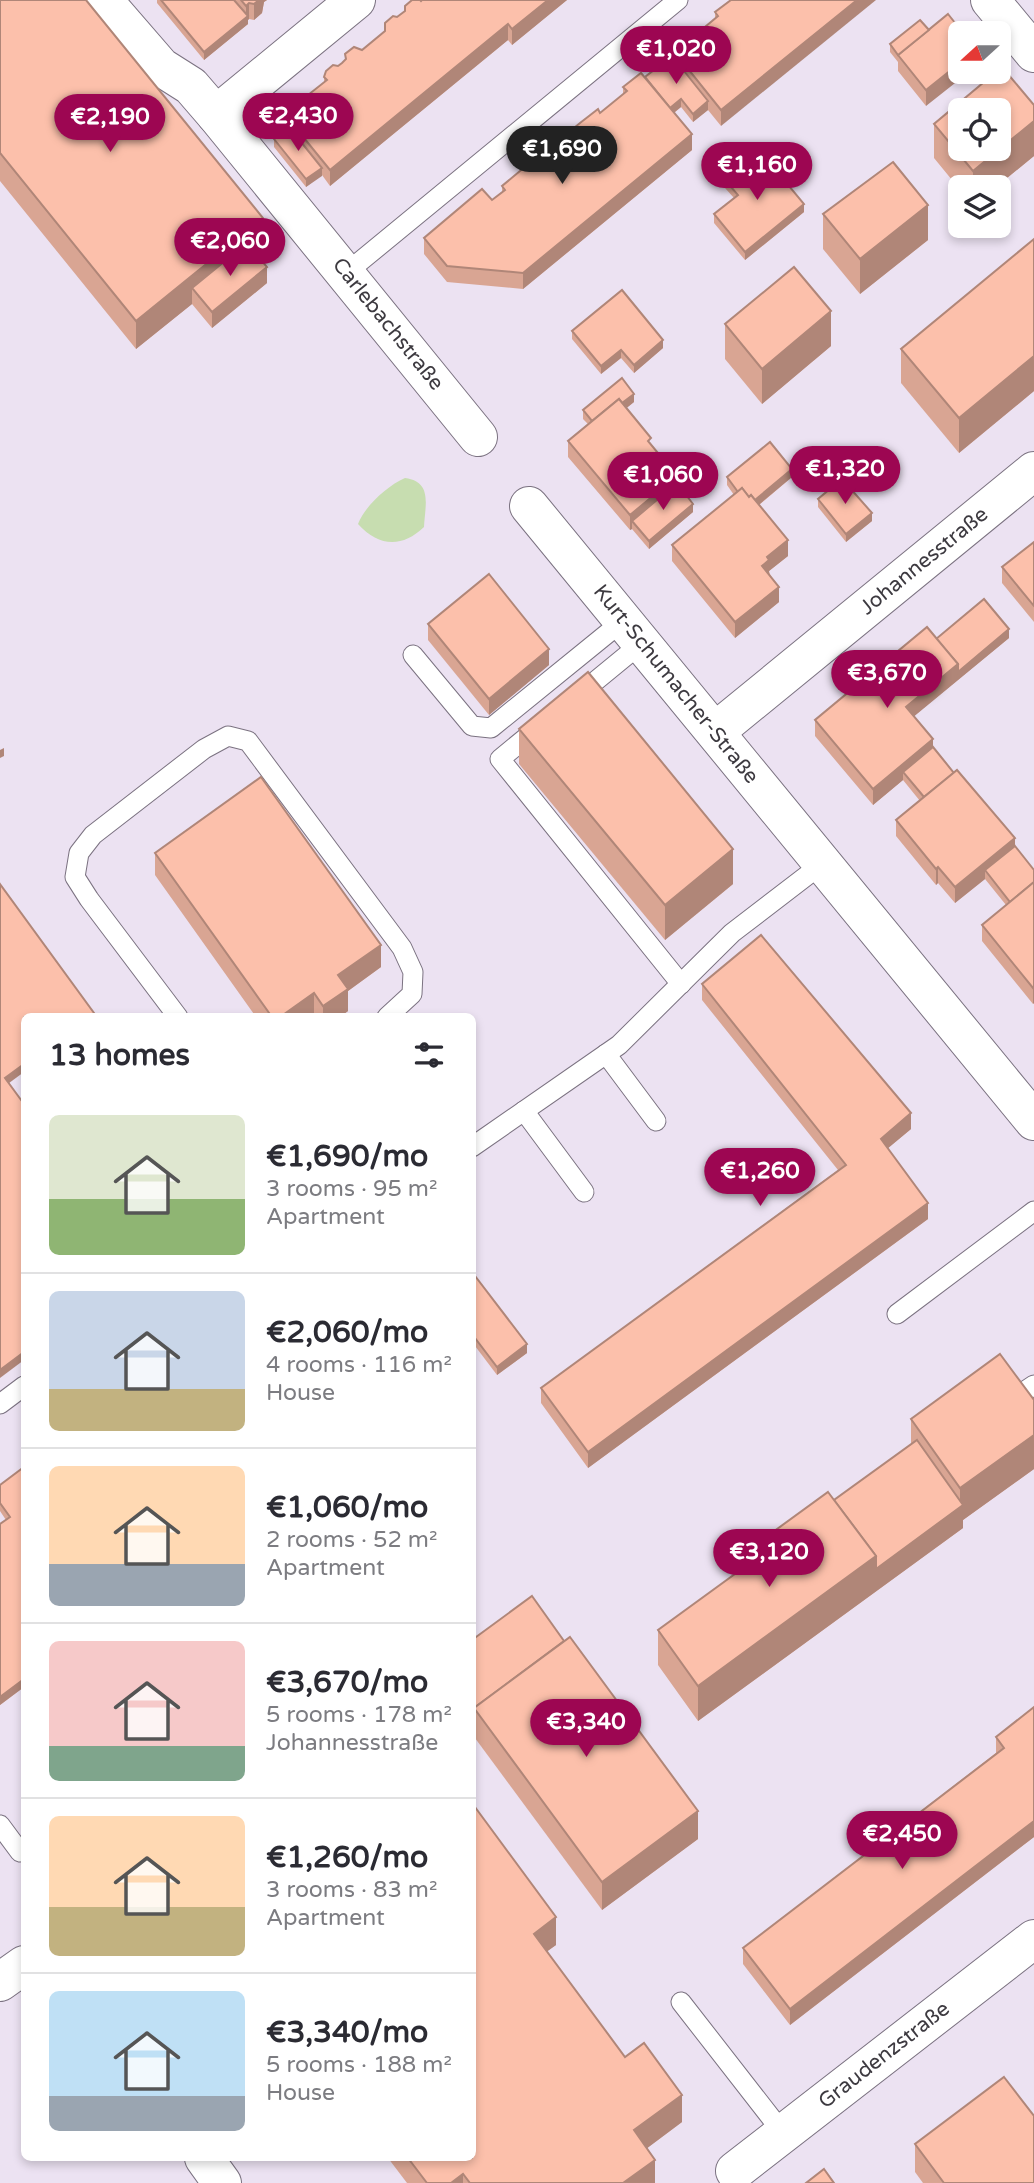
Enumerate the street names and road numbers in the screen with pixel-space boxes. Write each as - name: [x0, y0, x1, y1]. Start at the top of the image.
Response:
- street label: Carlebachstraße: [327, 253, 449, 395]
- street label: Johannesstraße: [855, 502, 993, 620]
- street label: Kurt-Schumacher-Straße: [588, 579, 764, 789]
- street label: Graudenzstraße: [814, 1996, 955, 2114]

